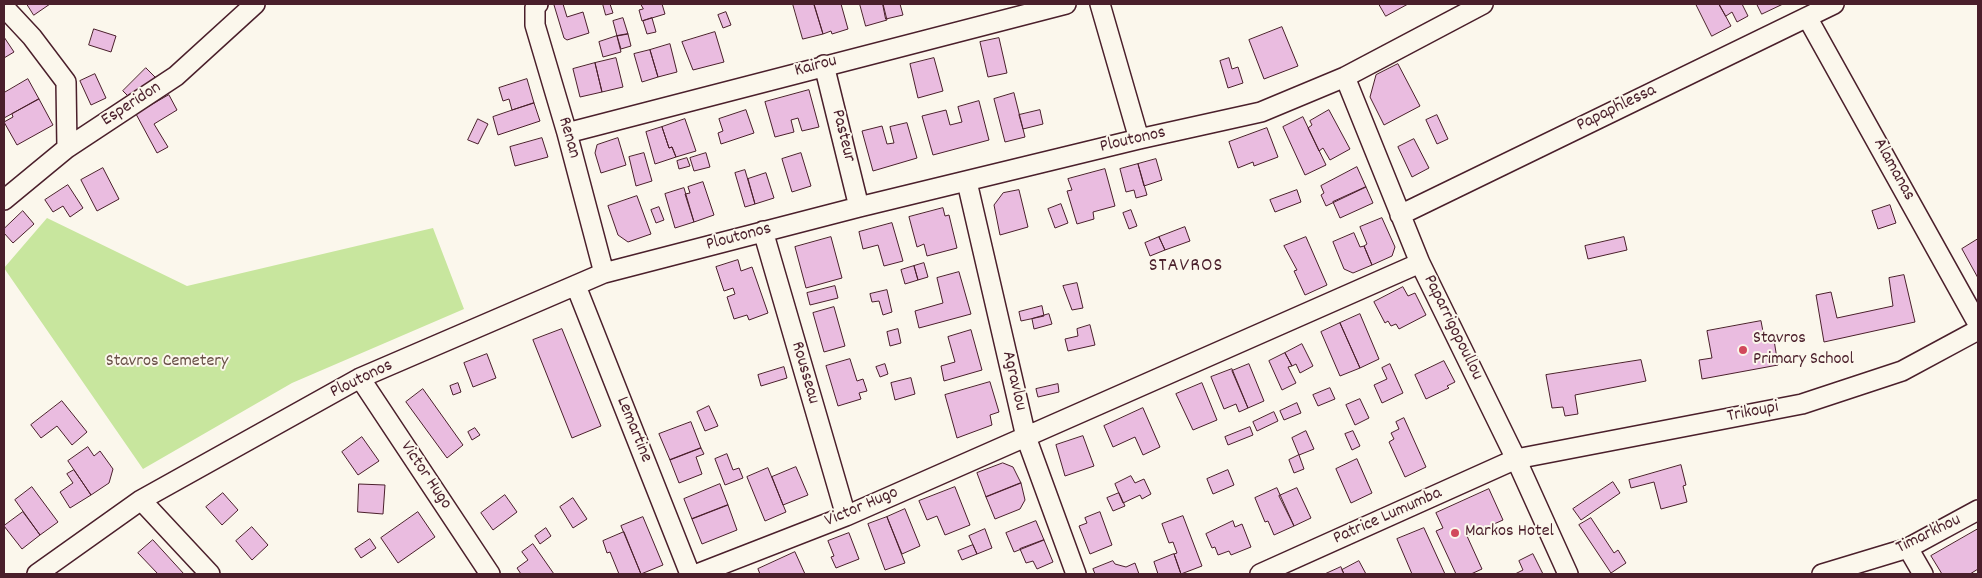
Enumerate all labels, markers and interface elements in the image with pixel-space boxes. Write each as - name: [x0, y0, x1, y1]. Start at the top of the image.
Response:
- street label: Kairou: [793, 51, 839, 83]
- street label: Esperidon: [98, 78, 166, 132]
- street label: Papaphlessa: [1574, 81, 1660, 137]
- street label: Pasteur: [825, 108, 859, 164]
- street label: Renan: [552, 115, 584, 161]
- street label: Ploutonos: [1098, 123, 1168, 159]
- street label: Alamanas: [1867, 135, 1919, 205]
- street label: Ploutonos: [704, 219, 774, 257]
- district label: STAVROS: [1148, 255, 1224, 279]
- street label: Paparrigopoullou: [1417, 272, 1487, 384]
- place label: Stavros Primary School: [1753, 329, 1854, 372]
- street label: Rousseau: [785, 339, 823, 407]
- marker: Stavros Primary School: [1737, 344, 1749, 356]
- street label: Agravlou: [996, 349, 1030, 413]
- park label: Stavros Cemetery: [106, 352, 228, 374]
- street label: Ploutonos: [327, 356, 397, 404]
- street label: Lemartine: [610, 394, 656, 466]
- street label: Trikoupi: [1725, 397, 1781, 429]
- street label: Victor Hugo: [394, 438, 456, 514]
- street label: Victor Hugo: [822, 483, 902, 533]
- street label: Patrice Lumumba: [1330, 483, 1446, 551]
- street label: Timarkhou: [1893, 510, 1965, 560]
- place label: Markos Hotel: [1465, 522, 1554, 544]
- marker: Markos Hotel: [1449, 527, 1461, 539]

